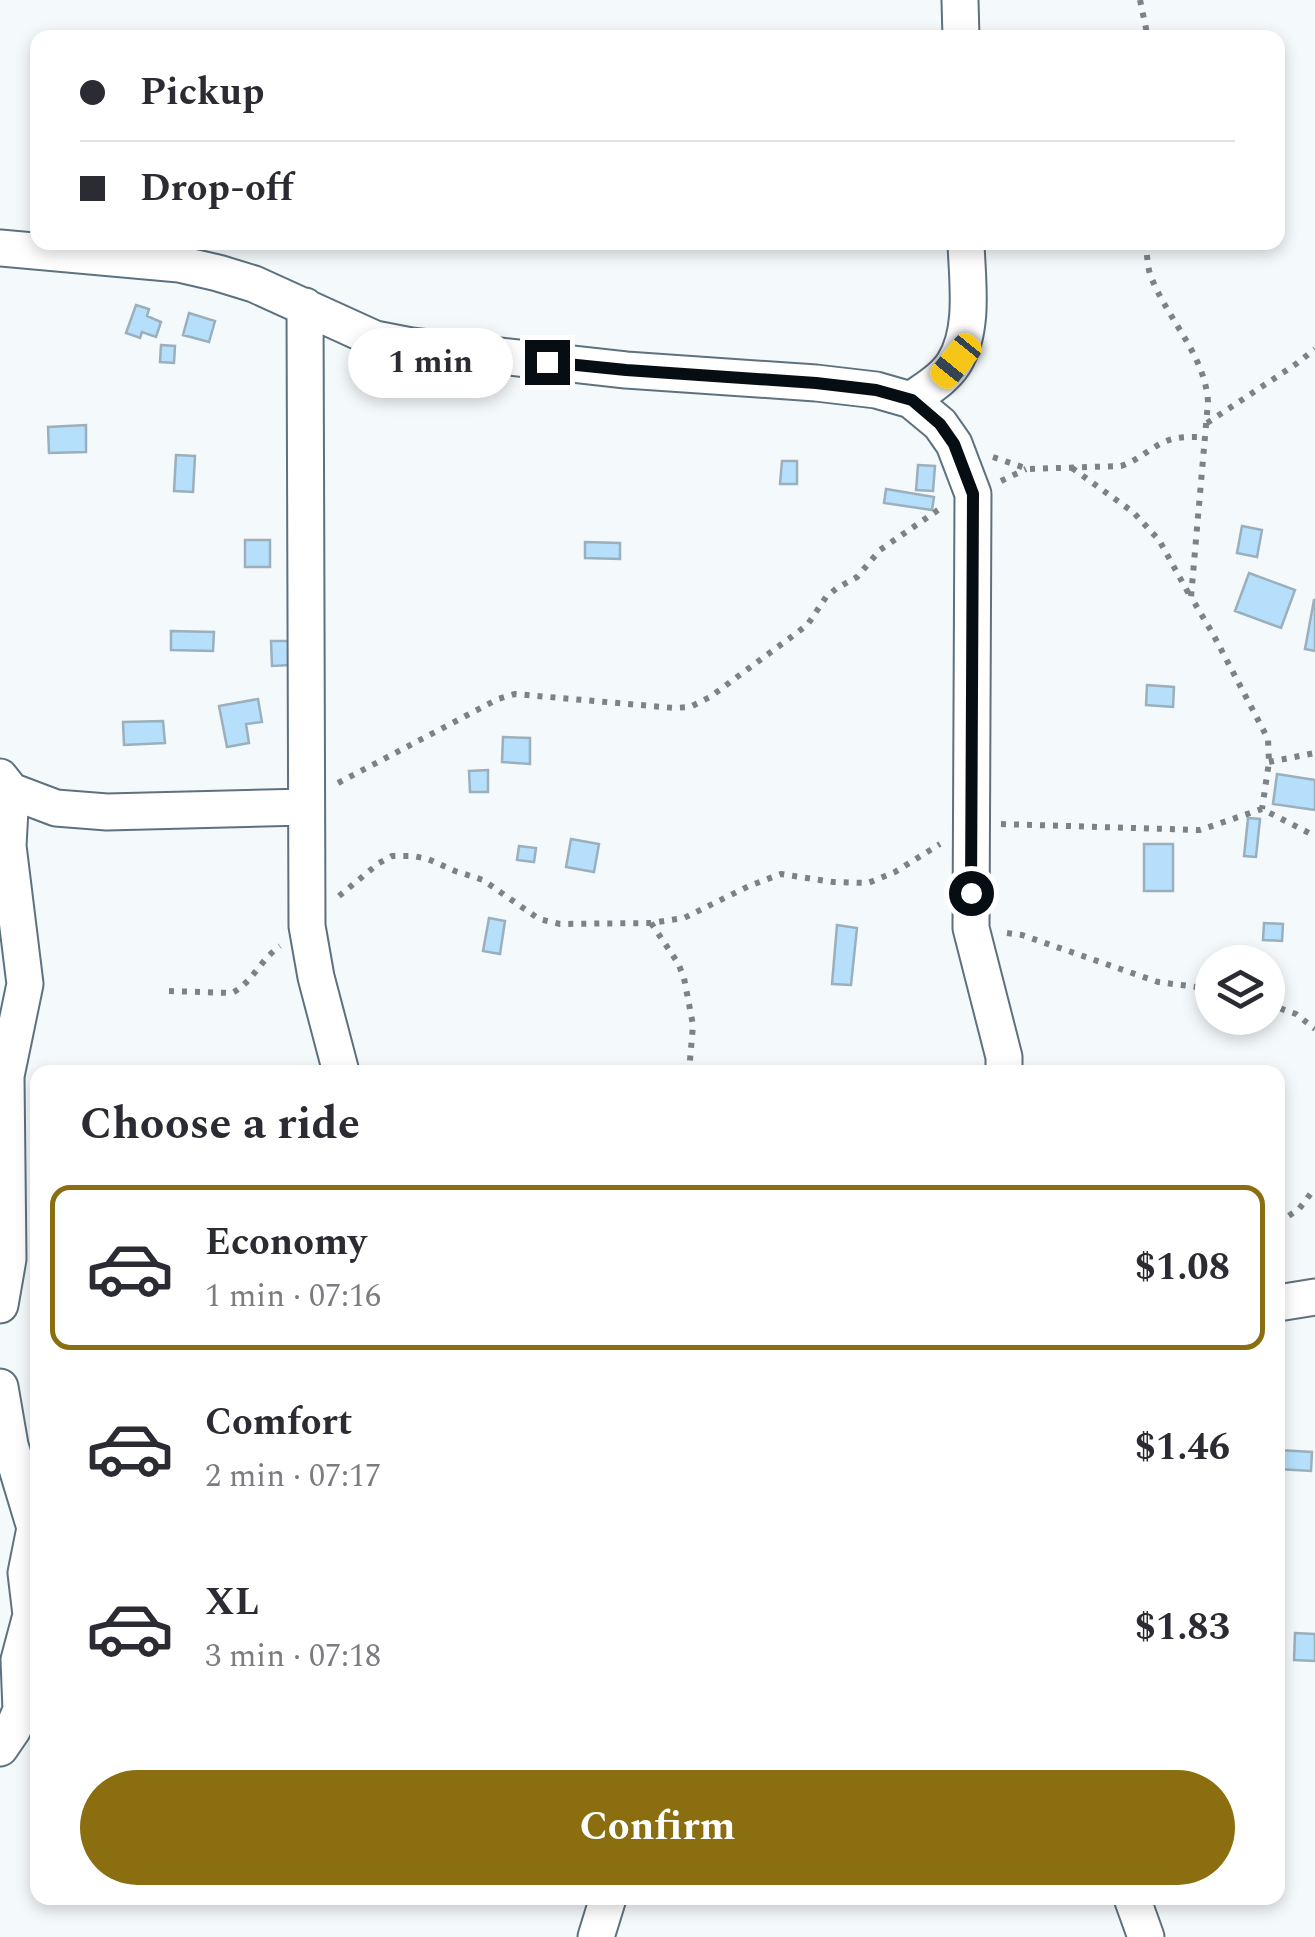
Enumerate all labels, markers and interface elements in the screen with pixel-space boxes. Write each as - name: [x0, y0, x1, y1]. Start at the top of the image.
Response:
- text: Pickup: [140, 64, 264, 122]
- text: Drop-off: [140, 160, 294, 218]
- callout: 1 min: [347, 327, 512, 397]
- car: [925, 328, 987, 394]
- text: 1 min: [388, 338, 473, 387]
- route end: [525, 340, 570, 385]
- route start: [949, 871, 994, 916]
- map controls: [1195, 945, 1285, 1035]
- button: layers: [1195, 945, 1285, 1035]
- text: Choose a ride: [80, 1090, 360, 1159]
- text: Economy: [205, 1214, 366, 1272]
- icon: car: [85, 1223, 175, 1313]
- text: $1.08: [1135, 1239, 1230, 1297]
- text: 1 min · 07:16: [205, 1272, 381, 1321]
- text: Comfort: [205, 1394, 352, 1452]
- icon: car: [85, 1403, 175, 1493]
- text: $1.46: [1135, 1419, 1230, 1477]
- text: 2 min · 07:17: [205, 1452, 381, 1501]
- text: XL: [205, 1574, 259, 1632]
- icon: car: [85, 1583, 175, 1673]
- text: $1.83: [1135, 1599, 1230, 1657]
- text: 3 min · 07:18: [205, 1632, 381, 1681]
- button: Confirm: [80, 1770, 1235, 1885]

